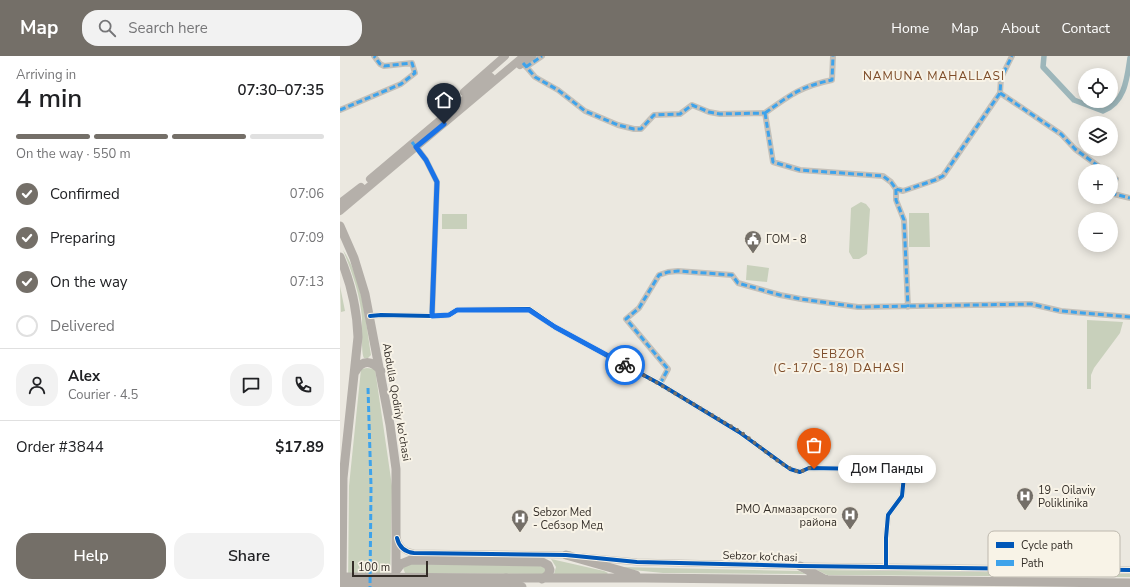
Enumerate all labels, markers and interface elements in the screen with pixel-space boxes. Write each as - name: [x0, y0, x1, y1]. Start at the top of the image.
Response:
- search box: [82, 10, 362, 46]
- text: Map: [20, 15, 58, 41]
- icon: search: [96, 17, 118, 39]
- text: Search here: [128, 18, 208, 38]
- text: Home: [891, 19, 929, 38]
- text: Map: [951, 19, 979, 38]
- text: About: [1001, 19, 1040, 38]
- text: Contact: [1062, 19, 1110, 38]
- text: Arriving in: [16, 66, 76, 84]
- district label: NAMUNA MAHALLASI: [863, 68, 1005, 84]
- map controls: [1078, 68, 1118, 252]
- button: locate: [1078, 68, 1118, 108]
- text: 07:30–07:35: [237, 80, 324, 100]
- text: 4 min: [16, 81, 82, 116]
- pin: [427, 83, 461, 124]
- icon: home: [433, 89, 455, 111]
- button: layers: [1078, 116, 1118, 156]
- text: On the way · 550 m: [16, 145, 131, 163]
- button: +: [1078, 164, 1118, 204]
- icon: check: [16, 183, 38, 205]
- text: Confirmed: [50, 184, 120, 204]
- text: 07:06: [290, 185, 324, 203]
- button: −: [1078, 212, 1118, 252]
- icon: check: [16, 227, 38, 249]
- text: Preparing: [50, 228, 115, 248]
- text: 07:09: [290, 229, 324, 247]
- public building icon: ГОМ - 8: [743, 229, 763, 254]
- place label: ГОМ - 8: [766, 232, 807, 247]
- icon: check: [16, 271, 38, 293]
- text: On the way: [50, 272, 128, 292]
- text: 07:13: [290, 273, 324, 291]
- text: Delivered: [50, 316, 115, 336]
- street label: Abdulla Qodiriy ko'chasi: [379, 342, 414, 462]
- courier: [605, 345, 645, 385]
- district label: SEBZOR (C-17/C-18) DAHASI: [773, 346, 905, 376]
- icon: bike: [614, 354, 636, 376]
- button: person: [16, 364, 58, 406]
- button: chat: [230, 364, 272, 406]
- button: phone: [282, 364, 324, 406]
- text: Alex: [68, 366, 100, 386]
- text: Courier · 4.5: [68, 386, 138, 404]
- pin: [797, 428, 831, 469]
- icon: bag: [803, 434, 825, 456]
- text: Order #3844: [16, 437, 104, 457]
- text: $17.89: [275, 437, 324, 457]
- callout: Дом Панды: [838, 455, 936, 483]
- text: Дом Панды: [851, 460, 923, 478]
- place label: 19 - Oilaviy Poliklinika: [1038, 483, 1096, 511]
- hospital icon: 19 - Oilaviy Poliklinika: [1015, 486, 1035, 511]
- place label: РМО Алмазарского района: [736, 502, 837, 530]
- place label: Sebzor Med - Себзор Мед: [533, 505, 603, 533]
- hospital icon: РМО Алмазарского района: [840, 505, 860, 530]
- hospital icon: Sebzor Med - Себзор Мед: [510, 508, 530, 533]
- legend: [988, 531, 1120, 577]
- button: Help: [16, 533, 166, 579]
- button: Share: [174, 533, 324, 579]
- text: Cycle path: [1021, 538, 1073, 553]
- street label: Sebzor ko‘chasi: [722, 548, 798, 565]
- text: Path: [1021, 556, 1044, 571]
- scale bar: [352, 559, 428, 578]
- text: 100 m: [358, 560, 390, 575]

